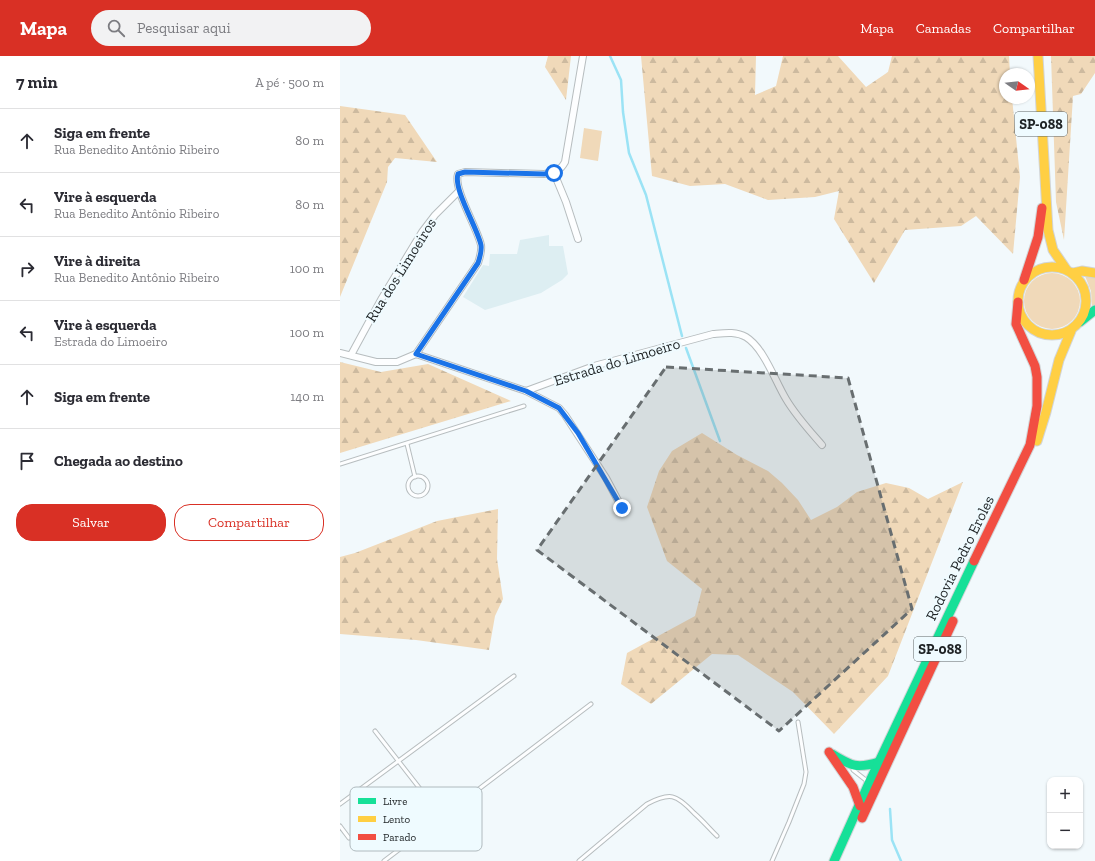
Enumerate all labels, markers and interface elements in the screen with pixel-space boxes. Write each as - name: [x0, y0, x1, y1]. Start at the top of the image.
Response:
- search box: [91, 10, 371, 46]
- text: Mapa: [20, 17, 67, 40]
- icon: search: [105, 17, 127, 39]
- text: Pesquisar aqui: [137, 19, 231, 37]
- text: Mapa: [860, 20, 894, 37]
- text: Camadas: [916, 20, 971, 37]
- text: Compartilhar: [993, 20, 1075, 37]
- north arrow: [999, 68, 1035, 104]
- text: 7 min: [16, 72, 58, 92]
- text: A pé · 500 m: [255, 75, 324, 90]
- road number: SP-088: [1015, 112, 1067, 136]
- text: Siga em frente: [54, 124, 150, 142]
- icon: ahead: [16, 130, 38, 152]
- text: 80 m: [295, 133, 324, 148]
- text: Rua Benedito Antônio Ribeiro: [54, 142, 219, 157]
- route start: [545, 164, 563, 182]
- text: Vire à esquerda: [54, 188, 157, 206]
- icon: left: [16, 194, 38, 216]
- text: 80 m: [295, 197, 324, 212]
- text: Rua Benedito Antônio Ribeiro: [54, 206, 219, 221]
- street label: Rua dos Limoeiros: [362, 215, 440, 325]
- text: Vire à direita: [54, 252, 140, 270]
- icon: right: [16, 258, 38, 280]
- text: 100 m: [290, 261, 324, 276]
- text: Rua Benedito Antônio Ribeiro: [54, 270, 219, 285]
- text: Vire à esquerda: [54, 316, 157, 334]
- icon: left: [16, 322, 38, 344]
- text: 100 m: [290, 325, 324, 340]
- text: Estrada do Limoeiro: [54, 334, 168, 349]
- street label: Estrada do Limoeiro: [552, 334, 683, 390]
- icon: ahead: [16, 386, 38, 408]
- text: Siga em frente: [54, 388, 150, 406]
- text: 140 m: [290, 389, 324, 404]
- icon: arrive: [16, 450, 38, 472]
- text: Chegada ao destino: [54, 452, 183, 470]
- street label: Rodovia Pedro Eroles: [922, 493, 998, 623]
- route end: [613, 499, 631, 517]
- button: Salvar: [16, 504, 166, 541]
- button: Compartilhar: [174, 504, 324, 541]
- road number: SP-088: [914, 637, 966, 661]
- map controls: [1047, 777, 1083, 849]
- button: +: [1047, 777, 1083, 813]
- legend: [350, 787, 482, 851]
- text: Livre: [383, 795, 407, 808]
- text: Lento: [383, 813, 411, 826]
- button: −: [1047, 813, 1083, 849]
- text: Parado: [383, 831, 417, 844]

